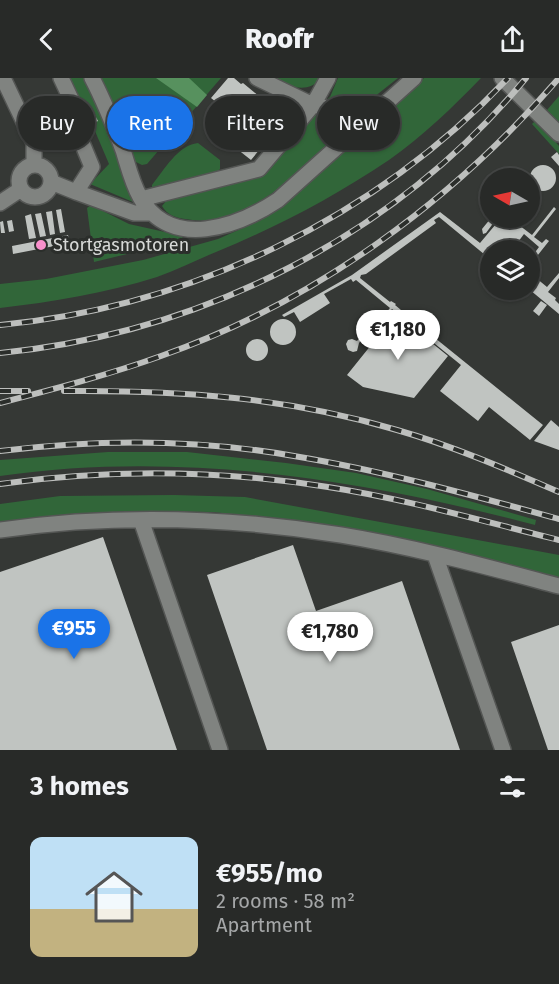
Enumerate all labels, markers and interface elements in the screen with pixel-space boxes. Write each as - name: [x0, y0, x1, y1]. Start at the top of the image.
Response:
- icon: back: [30, 23, 63, 56]
- text: Roofr: [245, 23, 314, 55]
- icon: share: [496, 23, 529, 56]
- chip: Buy: [18, 96, 95, 150]
- chip: Rent: [107, 96, 193, 150]
- chip: Filters: [205, 96, 305, 150]
- chip: New: [317, 96, 400, 150]
- north arrow: [480, 168, 540, 228]
- map controls: [480, 168, 540, 300]
- place label: Stortgasmotoren: [53, 234, 189, 256]
- marker: Stortgasmotoren: [34, 238, 48, 252]
- button: layers: [480, 240, 540, 300]
- pin: €1,180: [349, 310, 447, 361]
- text: €1,180: [370, 317, 426, 341]
- pin: €955: [38, 609, 110, 660]
- pin: €1,780: [281, 612, 379, 663]
- text: €955: [52, 616, 96, 640]
- text: €1,780: [301, 619, 359, 643]
- icon: filters: [496, 770, 529, 803]
- text: 3 homes: [30, 771, 129, 802]
- text: €955/mo: [216, 858, 323, 889]
- icon: home: [78, 861, 150, 933]
- text: 2 rooms · 58 m²: [216, 889, 355, 913]
- text: Apartment: [216, 913, 312, 937]

